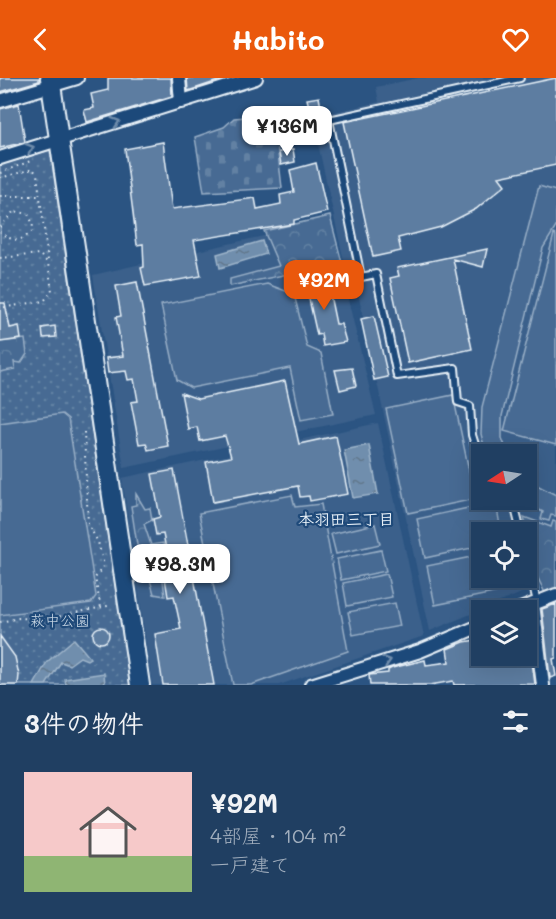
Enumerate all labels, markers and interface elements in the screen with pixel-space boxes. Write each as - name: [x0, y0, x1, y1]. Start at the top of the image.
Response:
- text: Habito: [232, 22, 325, 57]
- icon: back: [24, 23, 57, 56]
- icon: heart: [499, 23, 532, 56]
- pin: ¥136M: [245, 106, 329, 157]
- text: ¥136M: [256, 112, 318, 138]
- one-way arrow: [110, 117, 121, 130]
- one-way arrow: [24, 143, 35, 155]
- pin: ¥92M: [288, 260, 360, 311]
- text: ¥92M: [298, 266, 350, 292]
- north arrow: [471, 444, 537, 510]
- map controls: [471, 444, 537, 666]
- district label: 本羽田三丁目: [298, 508, 394, 529]
- button: locate: [471, 522, 537, 588]
- pin: ¥98.3M: [131, 544, 229, 595]
- text: ¥98.3M: [144, 550, 216, 576]
- button: layers: [471, 600, 537, 666]
- park label: 萩中公園: [30, 610, 90, 630]
- one-way arrow: [381, 656, 392, 668]
- icon: filters: [499, 705, 532, 738]
- text: 3件の物件: [24, 706, 144, 740]
- text: ¥92M: [210, 786, 278, 820]
- icon: home: [72, 796, 144, 868]
- text: 4部屋 · 104 m²: [210, 822, 346, 848]
- text: 一戸建て: [210, 851, 290, 877]

